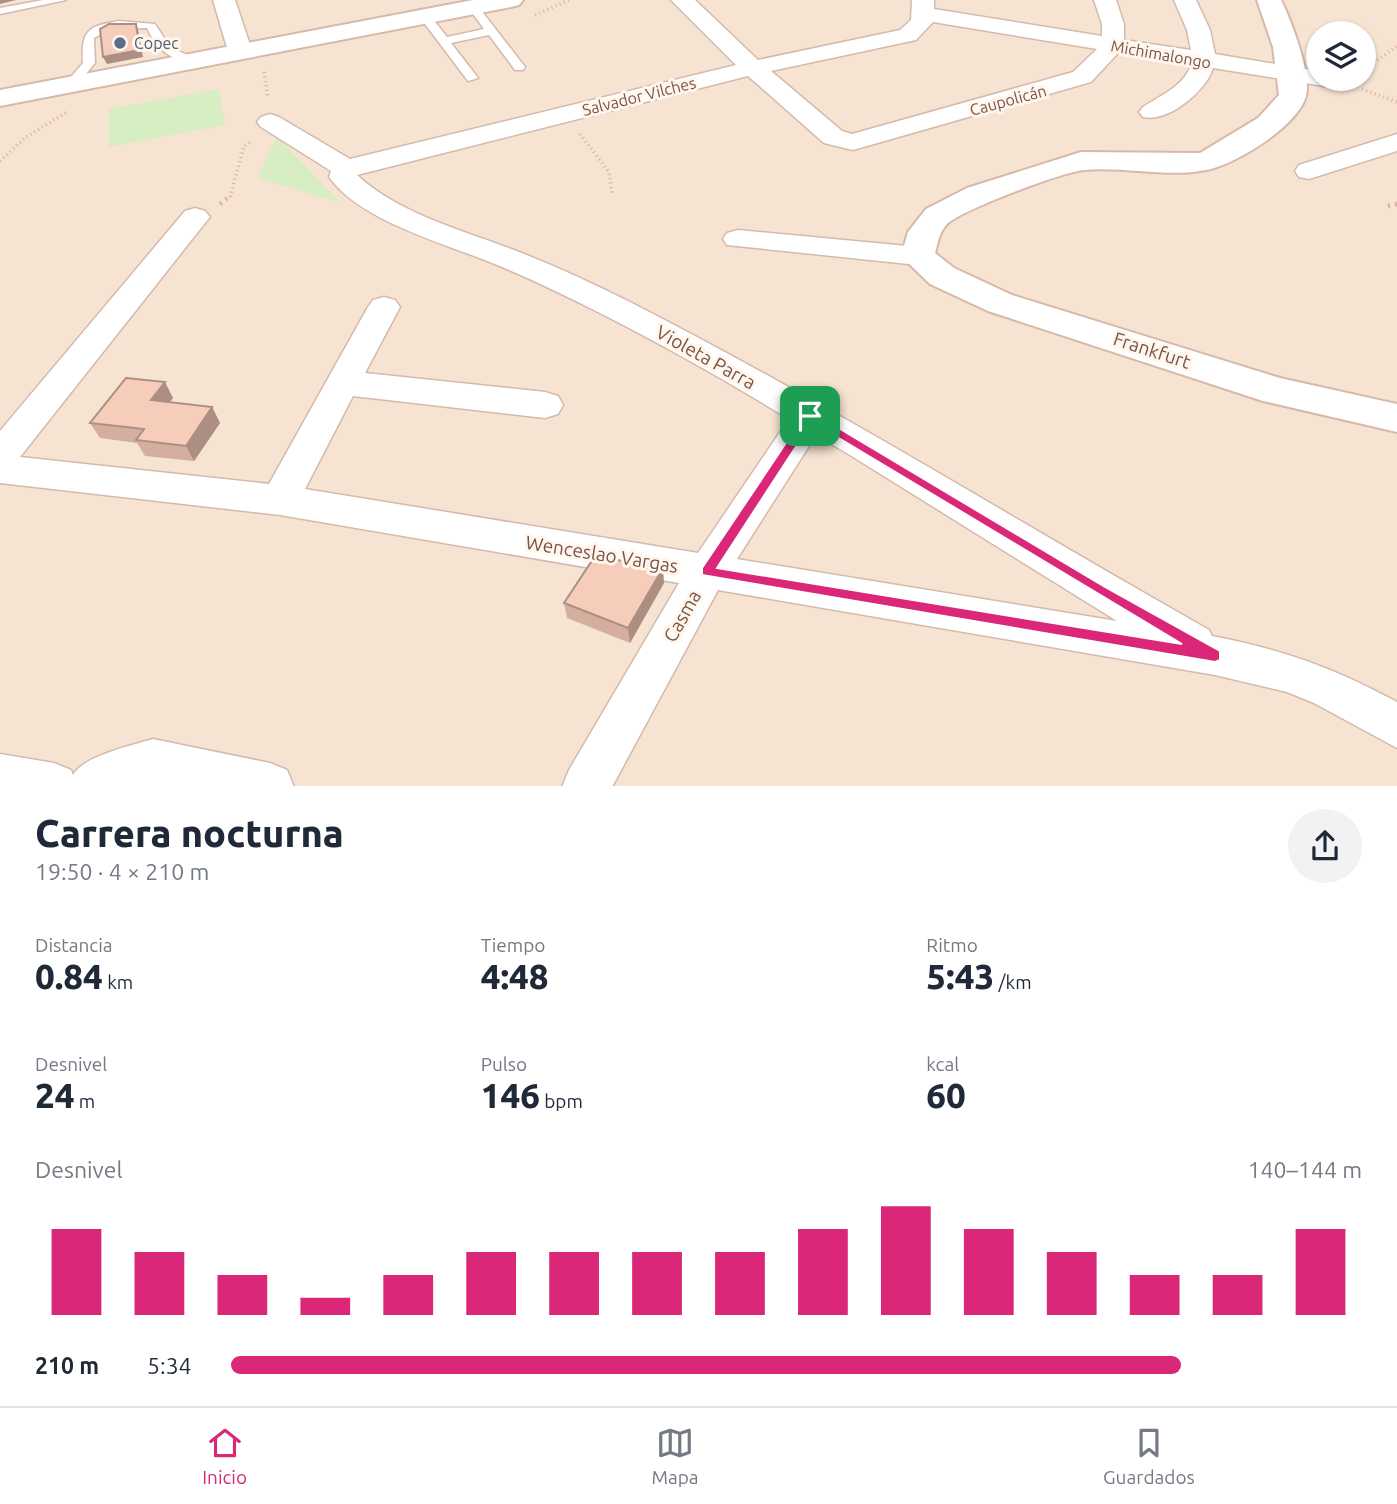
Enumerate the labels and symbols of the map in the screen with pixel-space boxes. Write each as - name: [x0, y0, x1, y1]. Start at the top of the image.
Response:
- place label: Copec: [134, 34, 179, 52]
- marker: Copec: [112, 35, 128, 51]
- street label: Michimalongo: [1109, 36, 1213, 72]
- street label: Salvador Vilches: [580, 73, 698, 119]
- street label: Caupolicán: [968, 81, 1048, 119]
- street label: Violeta Parra: [652, 321, 760, 393]
- street label: Frankfurt: [1111, 327, 1194, 373]
- pin: [780, 386, 840, 446]
- street label: Wenceslao Vargas: [524, 531, 680, 577]
- street label: Casma: [659, 586, 705, 646]

